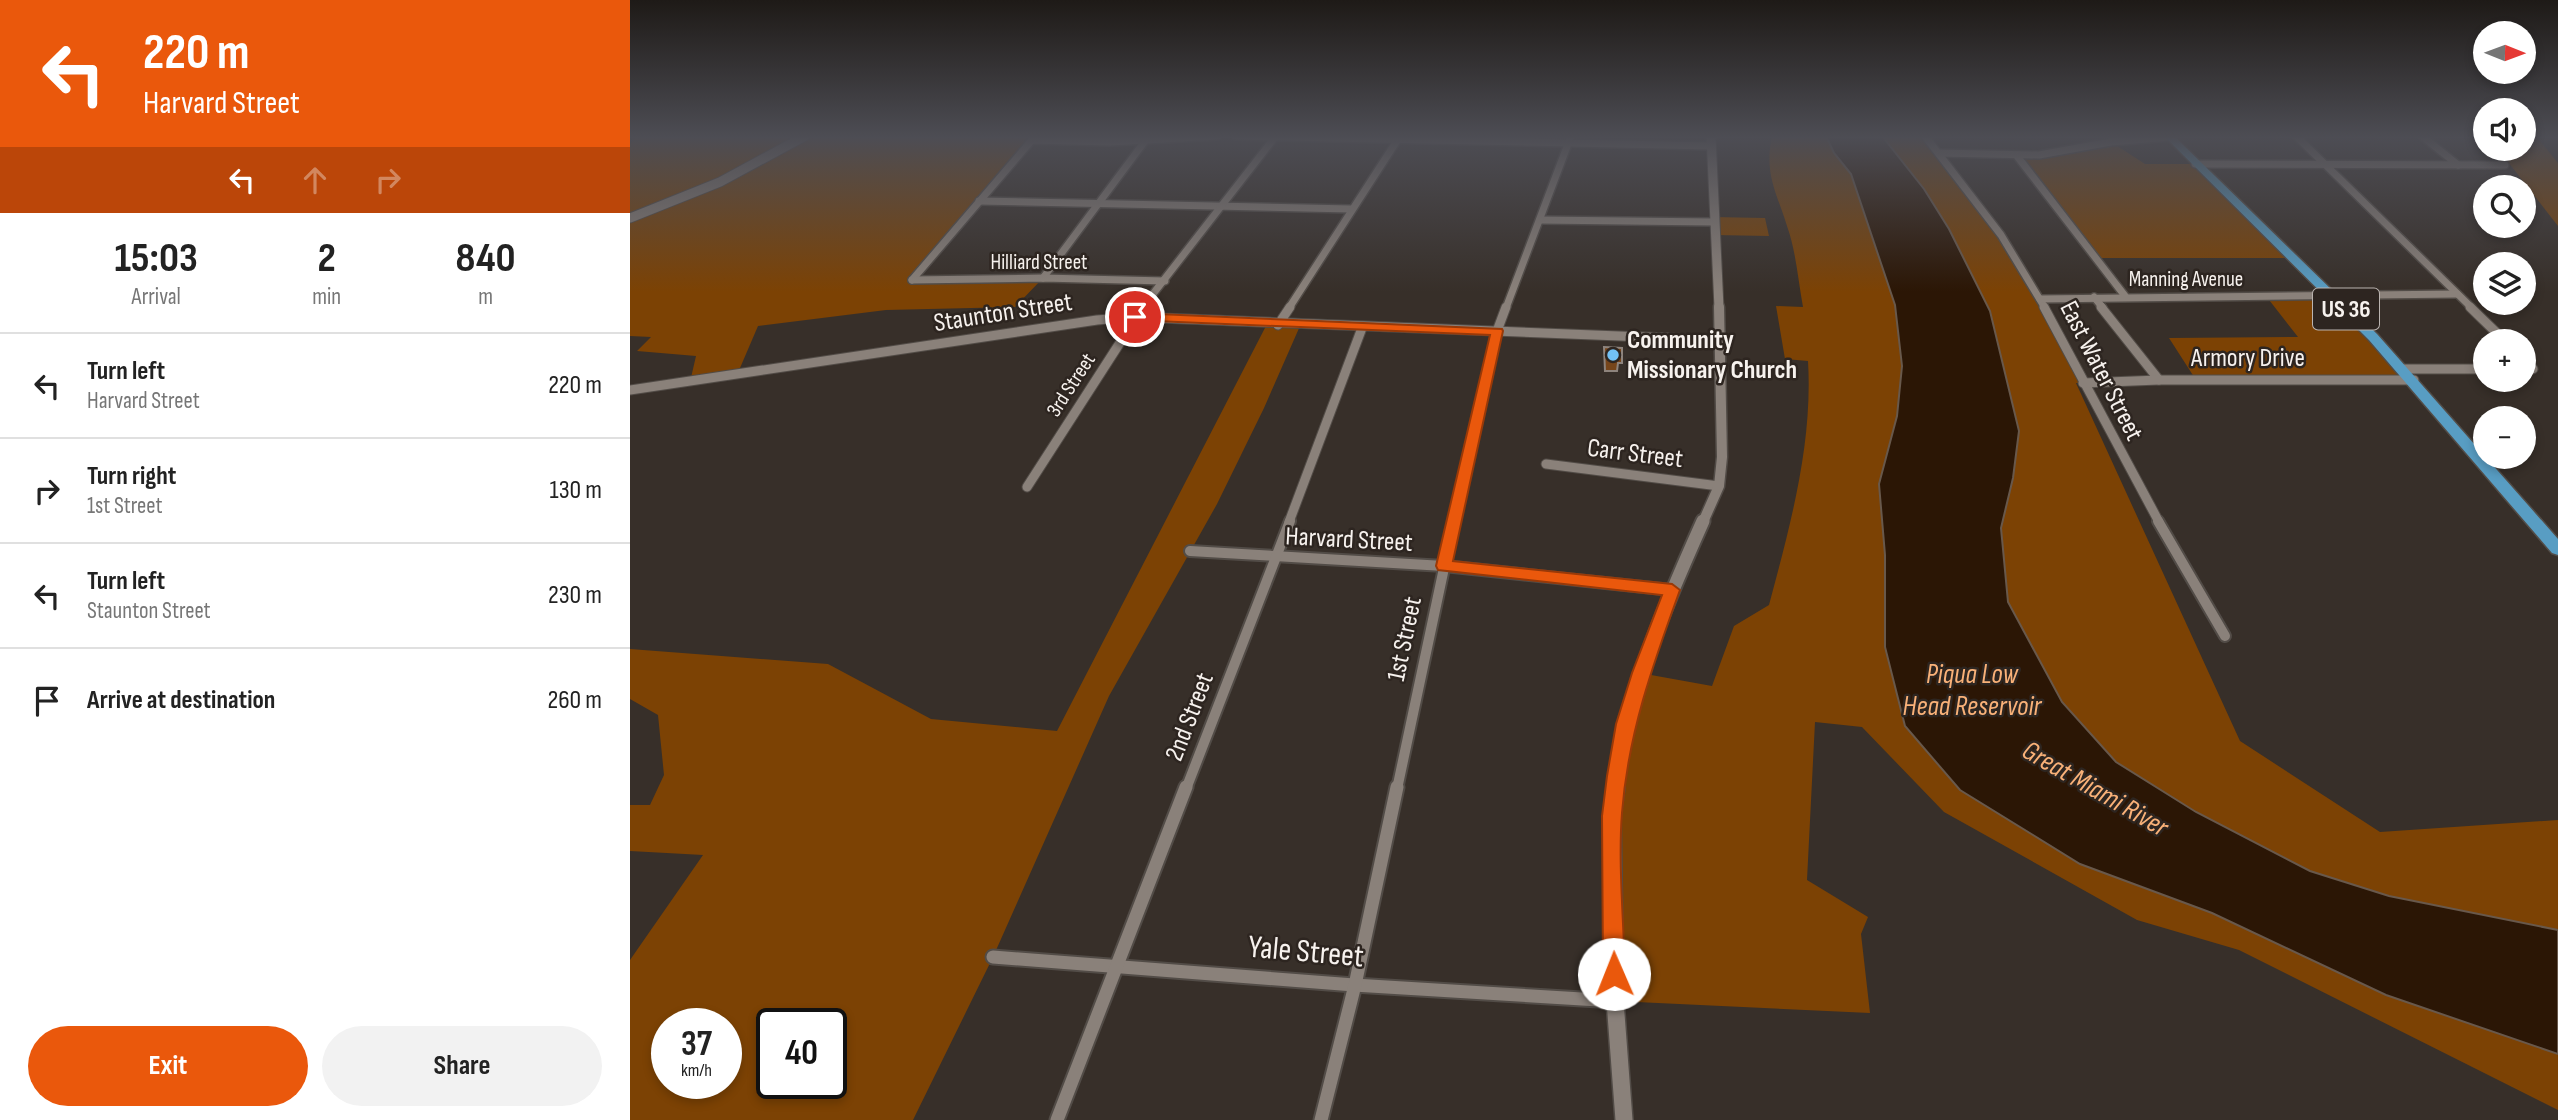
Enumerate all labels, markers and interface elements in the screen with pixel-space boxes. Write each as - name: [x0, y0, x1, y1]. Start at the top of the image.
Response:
- north arrow: [2473, 21, 2536, 84]
- map controls: [2473, 21, 2536, 469]
- text: 220 m: [143, 24, 249, 83]
- icon: left: [28, 28, 119, 119]
- text: Harvard Street: [143, 84, 300, 123]
- button: sound: [2473, 98, 2536, 161]
- icon: left: [223, 161, 261, 199]
- icon: ahead: [296, 161, 334, 199]
- icon: right: [369, 161, 407, 199]
- button: search: [2473, 175, 2536, 238]
- text: 15:03: [115, 233, 198, 284]
- text: 2: [317, 233, 336, 284]
- text: 840: [456, 233, 515, 284]
- street label: Hilliard Street: [991, 250, 1087, 275]
- button: layers: [2473, 252, 2536, 315]
- street label: Manning Avenue: [2129, 267, 2243, 292]
- text: Arrival: [131, 283, 181, 311]
- text: min: [312, 283, 341, 311]
- text: m: [478, 283, 493, 311]
- street label: Staunton Street: [932, 287, 1075, 339]
- pin: [1105, 287, 1165, 347]
- road number: US 36: [2313, 288, 2379, 330]
- street label: East Water Street: [2053, 296, 2149, 446]
- icon: arrive: [1116, 298, 1154, 336]
- place label: Community Missionary Church: [1627, 325, 1797, 386]
- button: +: [2473, 329, 2536, 392]
- street label: Armory Drive: [2190, 343, 2305, 374]
- marker: Community Missionary Church: [1605, 347, 1621, 363]
- street label: 3rd Street: [1041, 348, 1101, 422]
- text: Turn left: [87, 356, 165, 387]
- icon: left: [28, 367, 66, 405]
- text: 220 m: [548, 370, 602, 401]
- text: Harvard Street: [87, 387, 200, 415]
- button: −: [2473, 406, 2536, 469]
- street label: Carr Street: [1585, 433, 1685, 475]
- text: Turn right: [87, 461, 176, 492]
- icon: right: [28, 472, 66, 510]
- text: 130 m: [550, 475, 602, 506]
- text: 1st Street: [87, 492, 163, 520]
- street label: Harvard Street: [1285, 521, 1414, 559]
- text: Turn left: [87, 566, 165, 597]
- icon: left: [28, 577, 66, 615]
- text: 230 m: [548, 580, 602, 611]
- street label: 1st Street: [1381, 594, 1429, 684]
- text: Staunton Street: [87, 597, 211, 625]
- water label: Piqua Low Head Reservoir: [1903, 658, 2043, 723]
- street label: 2nd Street: [1159, 669, 1221, 765]
- icon: arrive: [28, 682, 66, 720]
- text: Arrive at destination: [87, 685, 275, 716]
- text: 260 m: [547, 685, 602, 716]
- water label: Great Miami River: [2016, 734, 2175, 845]
- street label: Yale Street: [1247, 928, 1365, 976]
- position arrow: [1577, 937, 1651, 1011]
- speed limit sign: 40: [756, 1008, 847, 1099]
- text: 37: [681, 1023, 712, 1066]
- button: Exit: [28, 1026, 308, 1106]
- button: Share: [322, 1026, 602, 1106]
- text: km/h: [681, 1060, 712, 1081]

